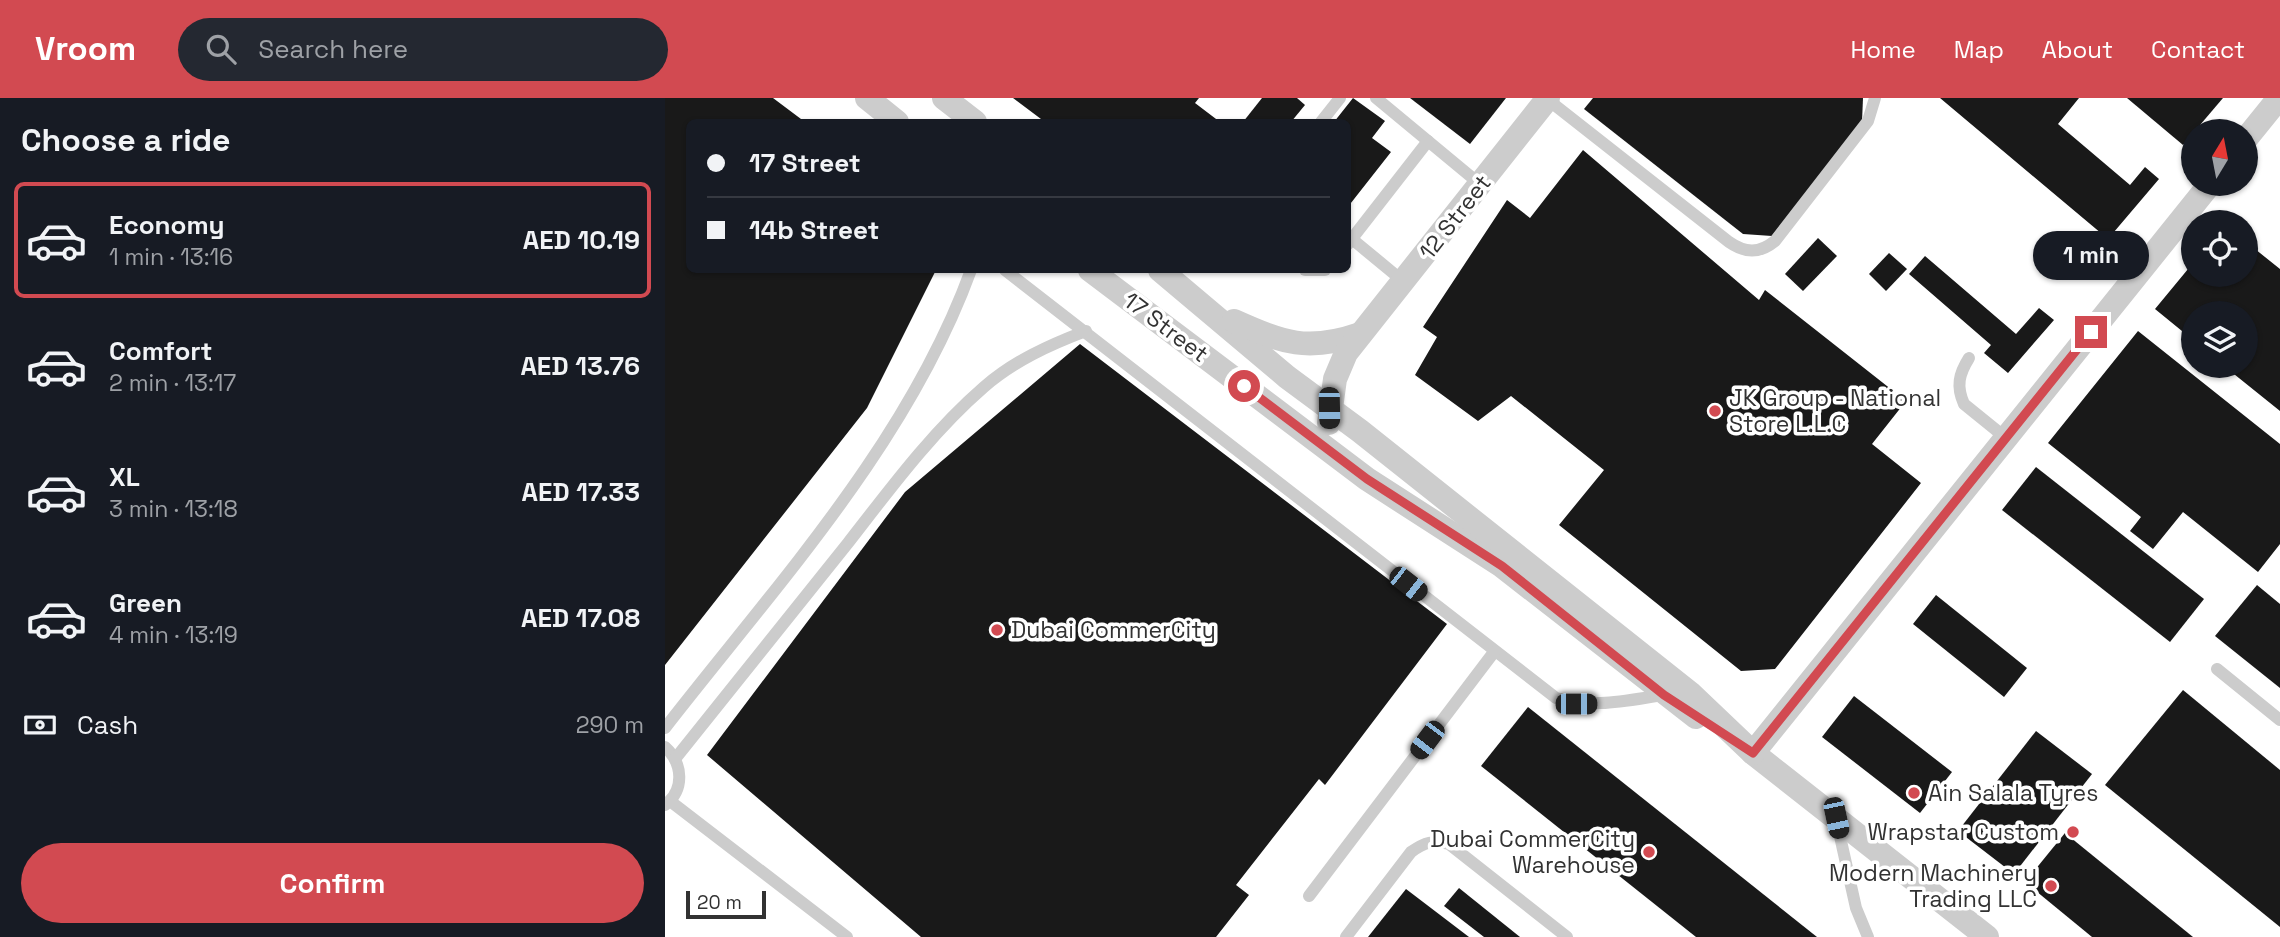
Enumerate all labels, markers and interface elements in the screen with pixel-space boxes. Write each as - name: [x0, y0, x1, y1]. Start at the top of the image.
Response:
- search box: [178, 18, 668, 81]
- text: Vroom: [35, 28, 136, 70]
- icon: search: [202, 30, 240, 68]
- text: Search here: [258, 32, 408, 66]
- text: Home: [1850, 34, 1916, 65]
- text: Map: [1954, 34, 2004, 65]
- text: About: [2042, 34, 2113, 65]
- text: Contact: [2151, 34, 2245, 65]
- north arrow: [2181, 119, 2257, 196]
- map controls: [2181, 119, 2258, 378]
- text: Choose a ride: [21, 120, 231, 160]
- text: 17 Street: [749, 146, 861, 180]
- street label: 12 Street: [1412, 168, 1498, 266]
- text: Economy: [109, 208, 225, 242]
- icon: car: [25, 209, 88, 272]
- button: locate: [2181, 210, 2258, 287]
- text: 14b Street: [749, 213, 879, 247]
- text: AED 10.19: [523, 223, 640, 257]
- callout: 1 min: [2033, 230, 2149, 280]
- text: 1 min: [2063, 240, 2119, 270]
- text: 1 min · 13:16: [109, 242, 233, 272]
- street label: 17 Street: [1118, 285, 1214, 369]
- button: layers: [2181, 301, 2258, 378]
- route end: [2075, 316, 2107, 348]
- text: Comfort: [109, 334, 212, 368]
- icon: car: [25, 335, 88, 398]
- text: AED 13.76: [520, 349, 640, 383]
- text: 2 min · 13:17: [109, 368, 236, 398]
- route start: [1228, 370, 1260, 402]
- place label: JK Group - National Store L.L.C: [1729, 383, 1941, 439]
- car: [1319, 387, 1340, 429]
- marker: JK Group - National Store L.L.C: [1707, 403, 1723, 419]
- text: XL: [109, 460, 140, 494]
- icon: car: [25, 461, 88, 524]
- text: AED 17.33: [521, 475, 640, 509]
- text: 3 min · 13:18: [109, 494, 238, 524]
- car: [1385, 563, 1432, 605]
- text: Green: [109, 586, 182, 620]
- icon: car: [25, 587, 88, 650]
- text: AED 17.08: [521, 601, 640, 635]
- place label: Dubai CommerCity: [1011, 615, 1216, 645]
- text: 4 min · 13:19: [109, 620, 238, 650]
- marker: Dubai CommerCity: [989, 622, 1005, 638]
- car: [1556, 694, 1598, 715]
- icon: cash: [21, 706, 59, 744]
- text: Cash: [77, 708, 138, 742]
- text: 290 m: [576, 710, 644, 740]
- car: [1406, 717, 1449, 763]
- place label: Ain Salala Tyres: [1928, 778, 2098, 808]
- marker: Ain Salala Tyres: [1906, 785, 1922, 801]
- car: [1822, 795, 1851, 841]
- place label: Wrapstar Custom: [1868, 817, 2059, 847]
- place label: Dubai CommerCity Warehouse: [1430, 824, 1635, 880]
- marker: Wrapstar Custom: [2065, 824, 2081, 840]
- button: Confirm: [21, 843, 644, 923]
- marker: Dubai CommerCity Warehouse: [1641, 844, 1657, 860]
- place label: Modern Machinery Trading LLC: [1829, 858, 2037, 914]
- marker: Modern Machinery Trading LLC: [2043, 878, 2059, 894]
- scale bar: [686, 888, 767, 920]
- text: 20 m: [697, 890, 742, 915]

